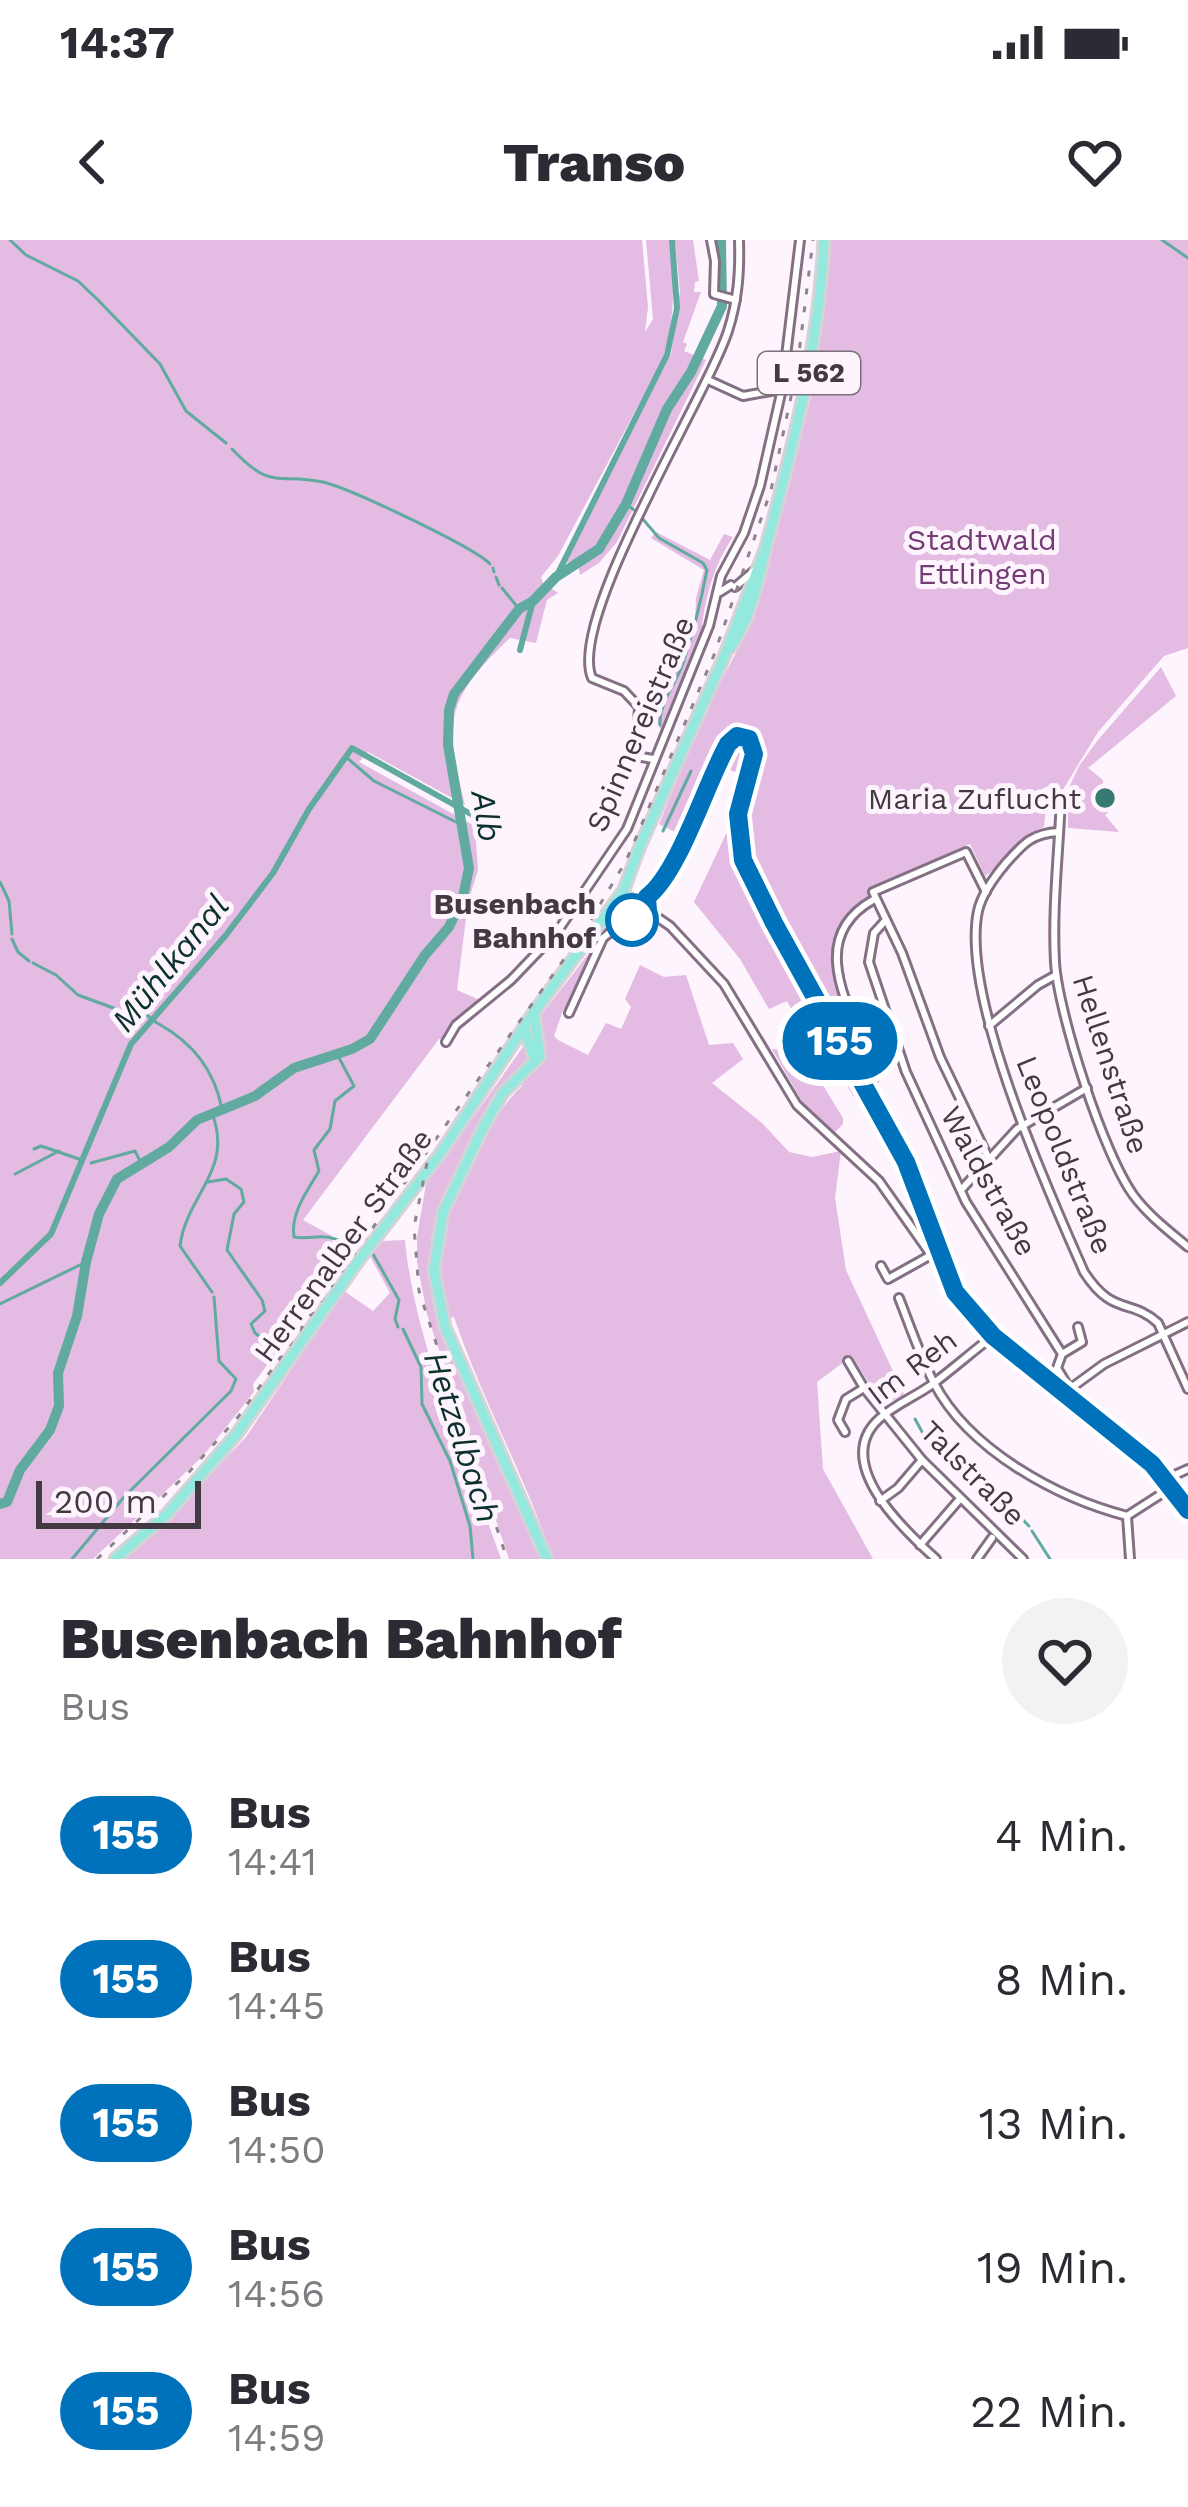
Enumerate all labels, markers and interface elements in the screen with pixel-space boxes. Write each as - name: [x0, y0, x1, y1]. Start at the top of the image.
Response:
- text: 14:37: [60, 16, 175, 69]
- icon: back: [60, 129, 126, 195]
- icon: heart: [1062, 129, 1128, 195]
- text: Transo: [503, 131, 685, 194]
- road number: L 562: [758, 352, 860, 394]
- park label: Stadtwald Ettlingen: [907, 522, 1057, 591]
- street label: Spinnereistraße: [579, 611, 701, 837]
- place label: Maria Zuflucht: [868, 781, 1081, 816]
- water label: Alb: [463, 785, 511, 845]
- marker: Maria Zuflucht: [1092, 785, 1118, 811]
- place label: Busenbach Bahnhof: [434, 886, 597, 955]
- water label: Mühlkanal: [103, 887, 237, 1039]
- marker: Busenbach Bahnhof: [607, 895, 657, 945]
- street label: Hellenstraße: [1066, 970, 1156, 1158]
- line badge: 155: [771, 1002, 909, 1080]
- text: 155: [806, 1016, 874, 1065]
- street label: Leopoldstraße: [1009, 1051, 1121, 1259]
- street label: Waldstraße: [934, 1100, 1044, 1262]
- street label: Herrenalber Straße: [247, 1122, 439, 1368]
- street label: Im Reh: [860, 1322, 964, 1412]
- water label: Hetzelbach: [416, 1346, 508, 1528]
- street label: Talstraße: [913, 1413, 1033, 1533]
- scale bar: [36, 1475, 201, 1528]
- text: 200 m: [54, 1482, 157, 1521]
- button: heart: [1002, 1598, 1128, 1724]
- text: Busenbach Bahnhof: [60, 1605, 622, 1672]
- text: Bus: [60, 1684, 130, 1729]
- text: Bus: [228, 1786, 311, 1839]
- text: 4 Min.: [995, 1809, 1128, 1862]
- text: 155: [92, 1810, 160, 1859]
- text: 14:41: [228, 1839, 317, 1884]
- text: Bus: [228, 1930, 311, 1983]
- text: 8 Min.: [995, 1953, 1128, 2006]
- text: 155: [92, 1954, 160, 2003]
- text: 14:45: [228, 1983, 325, 2028]
- text: Bus: [228, 2074, 311, 2127]
- text: 13 Min.: [979, 2097, 1128, 2150]
- text: 155: [92, 2098, 160, 2147]
- text: 14:50: [228, 2127, 326, 2172]
- text: Bus: [228, 2218, 311, 2271]
- text: 19 Min.: [977, 2241, 1128, 2294]
- text: 155: [92, 2242, 160, 2291]
- text: 14:56: [228, 2271, 325, 2316]
- text: Bus: [228, 2362, 311, 2415]
- text: 22 Min.: [970, 2385, 1128, 2438]
- text: 155: [92, 2386, 160, 2435]
- text: 14:59: [228, 2415, 325, 2460]

